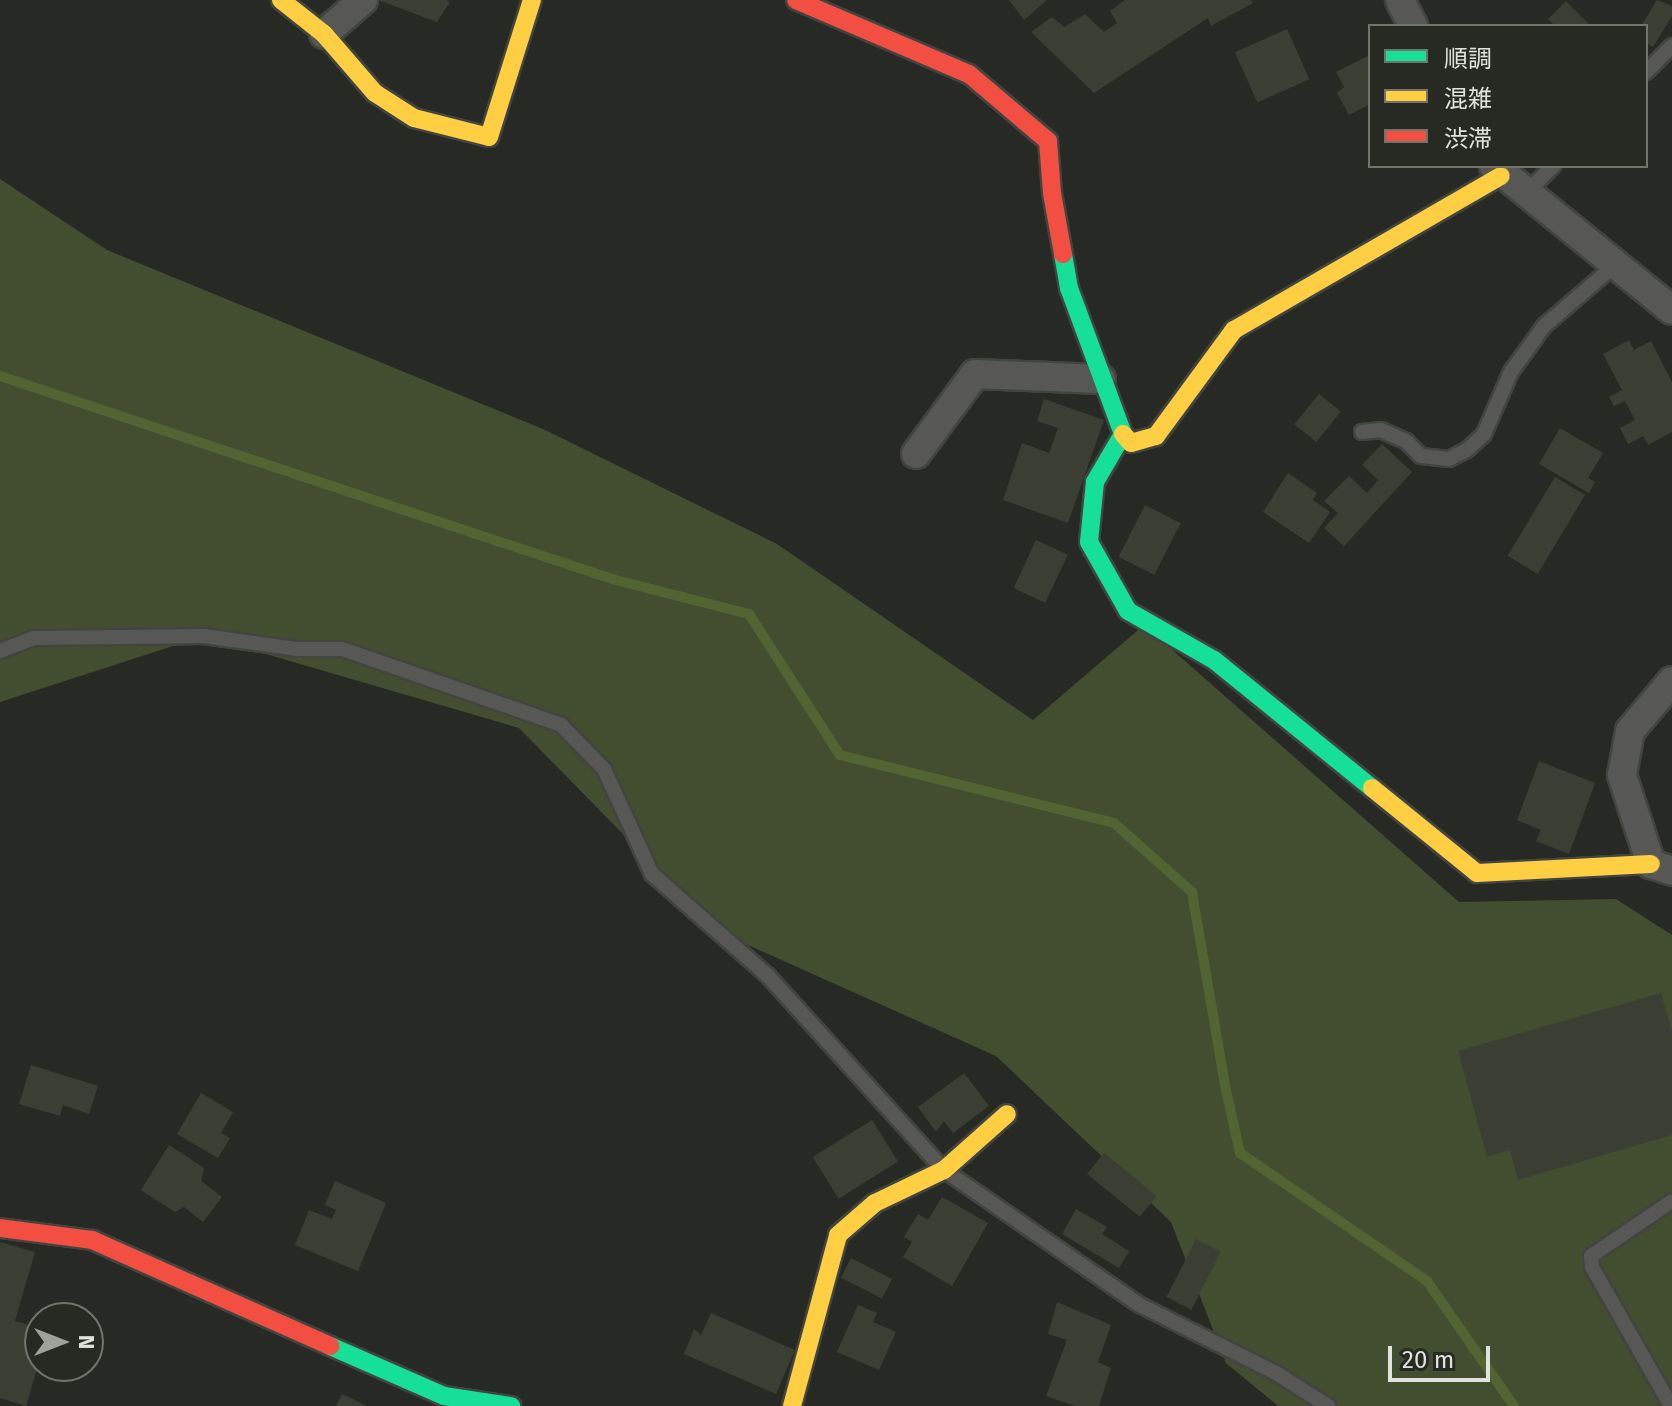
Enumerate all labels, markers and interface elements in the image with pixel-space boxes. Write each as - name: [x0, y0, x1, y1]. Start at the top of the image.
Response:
- legend: [1368, 24, 1648, 168]
- text: 順調: [1444, 45, 1492, 73]
- text: 混雑: [1444, 85, 1492, 113]
- text: 渋滞: [1444, 125, 1492, 153]
- north arrow: [24, 1302, 104, 1382]
- scale bar: [1392, 1330, 1494, 1380]
- text: N: [73, 1335, 100, 1349]
- text: 20 m: [1402, 1346, 1454, 1374]

